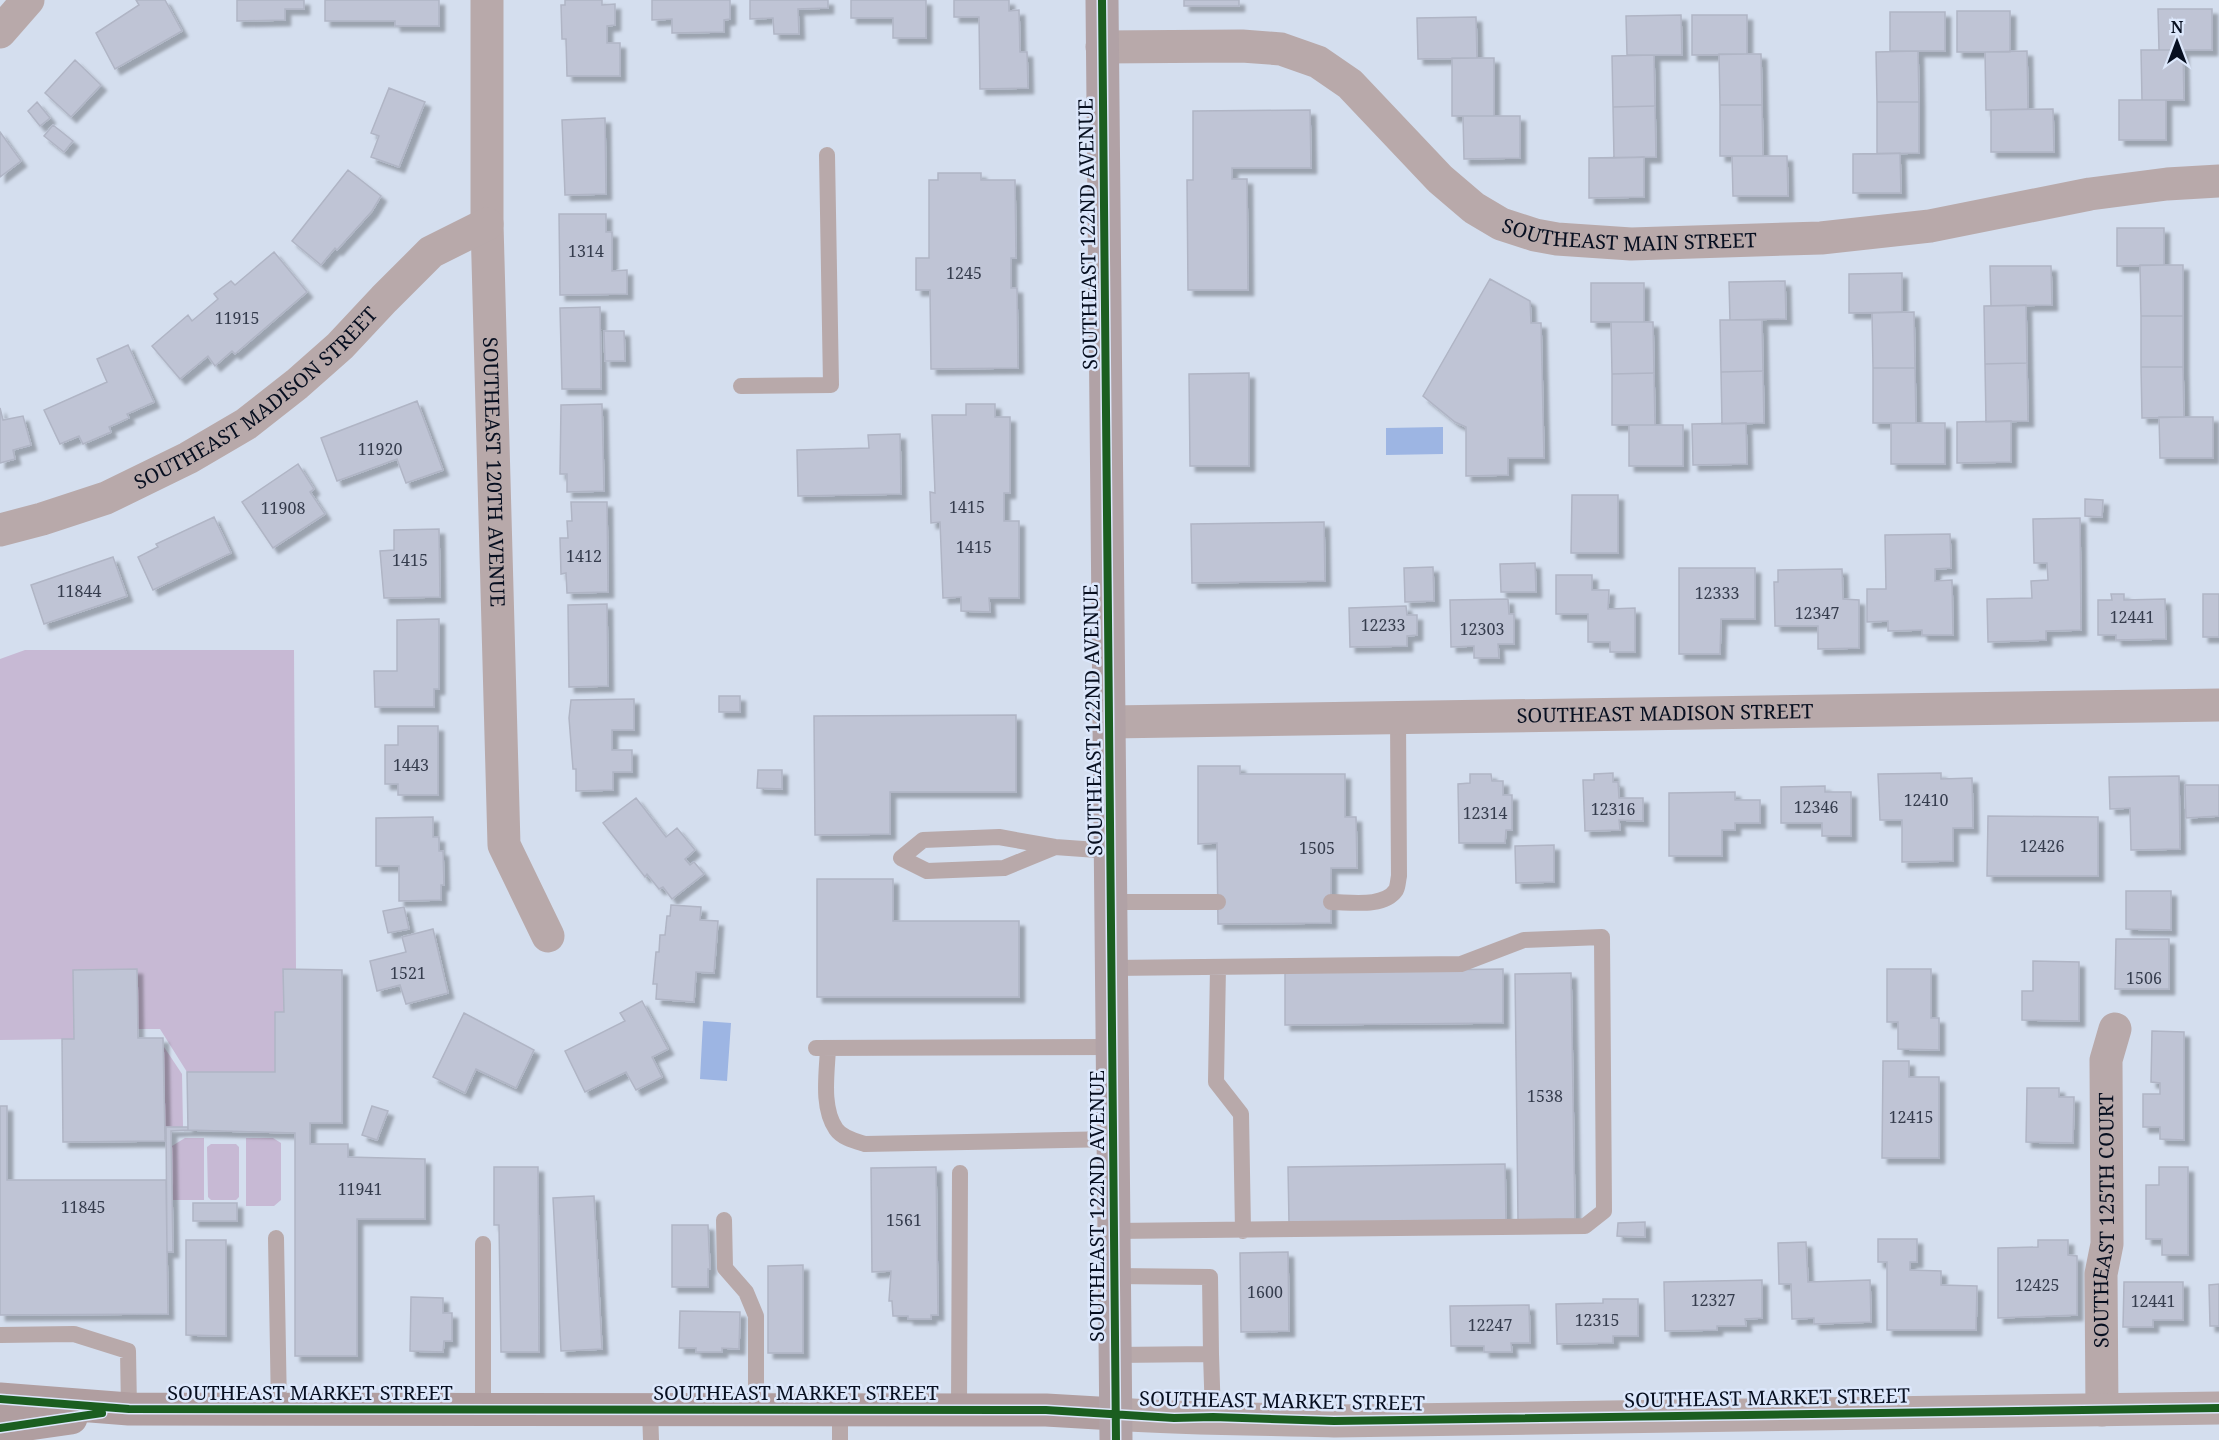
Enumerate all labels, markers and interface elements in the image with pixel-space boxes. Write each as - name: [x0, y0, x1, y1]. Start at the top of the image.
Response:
- north arrow: [2147, 12, 2207, 72]
- text: N: [2171, 16, 2184, 38]
- street label: SOUTHEAST 122ND AVENUE: [1072, 98, 1103, 370]
- street label: SOUTHEAST MAIN STREET: [1499, 211, 1757, 257]
- house number: 1314: [568, 240, 604, 262]
- house number: 1245: [946, 262, 982, 284]
- street label: SOUTHEAST MADISON STREET: [129, 301, 383, 495]
- house number: 11915: [215, 307, 259, 329]
- street label: SOUTHEAST 120TH AVENUE: [477, 336, 511, 607]
- house number: 11920: [358, 438, 402, 460]
- house number: 1415: [949, 496, 985, 518]
- house number: 11908: [261, 497, 305, 519]
- house number: 1415: [956, 536, 992, 558]
- house number: 1412: [566, 545, 602, 567]
- house number: 1415: [392, 549, 428, 571]
- house number: 11844: [57, 580, 101, 602]
- house number: 12333: [1695, 582, 1739, 604]
- street label: SOUTHEAST 122ND AVENUE: [1077, 584, 1108, 856]
- house number: 12347: [1795, 602, 1839, 624]
- house number: 12441: [2110, 606, 2154, 628]
- house number: 12233: [1361, 614, 1405, 636]
- house number: 12303: [1460, 618, 1504, 640]
- street label: SOUTHEAST MADISON STREET: [1516, 697, 1814, 729]
- house number: 1443: [393, 754, 429, 776]
- house number: 12410: [1904, 789, 1948, 811]
- house number: 12346: [1794, 796, 1838, 818]
- house number: 12316: [1591, 798, 1635, 820]
- house number: 12314: [1463, 802, 1507, 824]
- house number: 12426: [2020, 835, 2064, 857]
- house number: 1505: [1299, 837, 1335, 859]
- house number: 1521: [390, 962, 426, 984]
- house number: 1506: [2126, 967, 2162, 989]
- street label: SOUTHEAST 122ND AVENUE: [1083, 1070, 1110, 1342]
- house number: 1538: [1527, 1085, 1563, 1107]
- street label: SOUTHEAST 125TH COURT: [2086, 1092, 2120, 1348]
- house number: 12415: [1889, 1106, 1933, 1128]
- house number: 11941: [338, 1178, 382, 1200]
- house number: 11845: [61, 1196, 105, 1218]
- house number: 1561: [886, 1209, 922, 1231]
- house number: 12425: [2015, 1274, 2059, 1296]
- house number: 1600: [1247, 1281, 1283, 1303]
- house number: 12327: [1691, 1289, 1735, 1311]
- house number: 12441: [2131, 1290, 2175, 1312]
- house number: 12315: [1575, 1309, 1619, 1331]
- house number: 12247: [1468, 1314, 1512, 1336]
- street label: SOUTHEAST MARKET STREET: [167, 1379, 453, 1406]
- street label: SOUTHEAST MARKET STREET: [653, 1379, 939, 1406]
- street label: SOUTHEAST MARKET STREET: [1624, 1382, 1910, 1413]
- street label: SOUTHEAST MARKET STREET: [1139, 1385, 1425, 1416]

